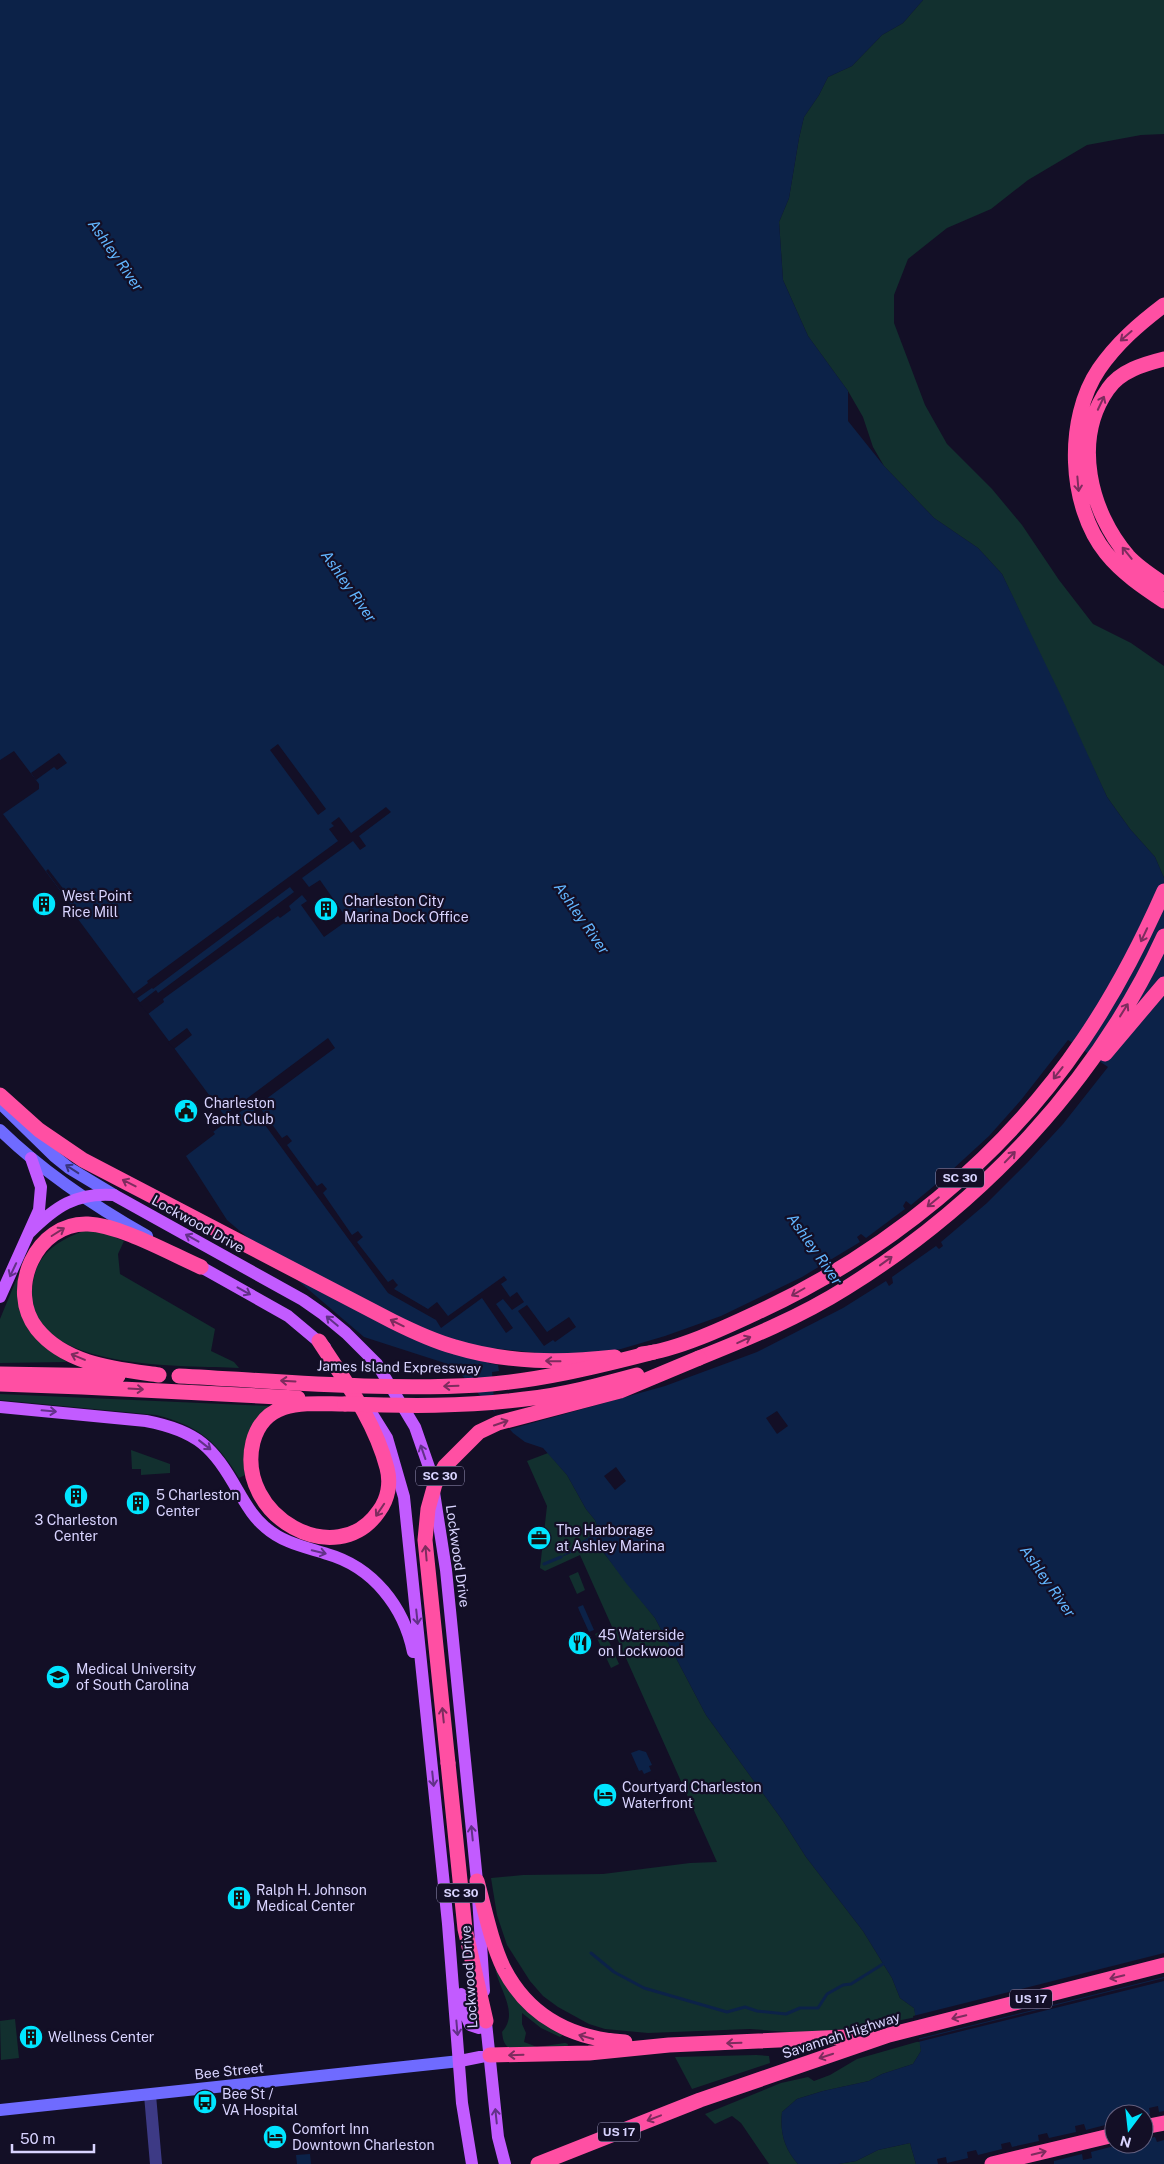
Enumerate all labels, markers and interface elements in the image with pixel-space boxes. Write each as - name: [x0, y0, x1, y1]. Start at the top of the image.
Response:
- water label: Ashley River: [85, 216, 147, 294]
- one-way arrow: [1120, 330, 1133, 342]
- one-way arrow: [1097, 395, 1107, 410]
- one-way arrow: [1073, 476, 1083, 492]
- water label: Ashley River: [318, 547, 380, 625]
- one-way arrow: [1122, 547, 1133, 560]
- water label: Ashley River: [551, 879, 613, 957]
- place label: West Point Rice Mill: [62, 888, 132, 920]
- building icon: West Point Rice Mill: [31, 891, 57, 917]
- place label: Charleston City Marina Dock Office: [344, 893, 469, 925]
- building icon: Charleston City Marina Dock Office: [313, 896, 339, 922]
- one-way arrow: [1139, 927, 1148, 942]
- one-way arrow: [1120, 1003, 1130, 1017]
- one-way arrow: [1053, 1066, 1064, 1079]
- place label: Charleston Yacht Club: [204, 1095, 275, 1127]
- public building icon: Charleston Yacht Club: [173, 1098, 199, 1124]
- one-way arrow: [1004, 1151, 1016, 1163]
- one-way arrow: [66, 1164, 80, 1174]
- road number: SC 30: [936, 1168, 984, 1188]
- one-way arrow: [122, 1178, 137, 1187]
- street label: Lockwood Drive: [149, 1192, 247, 1256]
- one-way arrow: [927, 1196, 940, 1207]
- water label: Ashley River: [784, 1210, 846, 1288]
- one-way arrow: [50, 1226, 64, 1236]
- one-way arrow: [185, 1233, 200, 1243]
- one-way arrow: [879, 1256, 893, 1266]
- one-way arrow: [8, 1262, 17, 1277]
- one-way arrow: [236, 1286, 251, 1296]
- one-way arrow: [791, 1287, 806, 1297]
- one-way arrow: [325, 1315, 338, 1327]
- one-way arrow: [390, 1318, 405, 1327]
- one-way arrow: [736, 1334, 751, 1344]
- one-way arrow: [71, 1352, 86, 1362]
- one-way arrow: [545, 1356, 562, 1366]
- street label: James Island Expressway: [317, 1358, 482, 1376]
- one-way arrow: [281, 1377, 297, 1386]
- one-way arrow: [443, 1381, 459, 1390]
- one-way arrow: [128, 1385, 144, 1394]
- one-way arrow: [40, 1406, 56, 1415]
- one-way arrow: [493, 1418, 508, 1427]
- one-way arrow: [198, 1439, 211, 1450]
- one-way arrow: [418, 1444, 428, 1460]
- road number: SC 30: [416, 1466, 464, 1485]
- building icon: 3 Charleston Center: [63, 1483, 89, 1509]
- place label: 5 Charleston Center: [156, 1487, 239, 1519]
- building icon: 5 Charleston Center: [125, 1490, 151, 1516]
- one-way arrow: [375, 1503, 385, 1517]
- street label: Lockwood Drive: [443, 1504, 473, 1608]
- place label: 3 Charleston Center: [34, 1512, 118, 1544]
- place label: The Harborage at Ashley Marina: [556, 1522, 665, 1554]
- office icon: The Harborage at Ashley Marina: [526, 1525, 552, 1551]
- water label: Ashley River: [1017, 1542, 1079, 1620]
- one-way arrow: [422, 1545, 431, 1561]
- one-way arrow: [310, 1548, 326, 1557]
- one-way arrow: [412, 1609, 422, 1625]
- place label: 45 Waterside on Lockwood: [598, 1627, 684, 1659]
- restaurant icon: 45 Waterside on Lockwood: [567, 1630, 593, 1656]
- place label: Medical University of South Carolina: [76, 1661, 197, 1693]
- school or university icon: Medical University of South Carolina: [45, 1664, 71, 1690]
- one-way arrow: [438, 1707, 448, 1723]
- one-way arrow: [428, 1771, 438, 1787]
- place label: Courtyard Charleston Waterfront: [622, 1779, 761, 1811]
- hotel icon: Courtyard Charleston Waterfront: [592, 1782, 618, 1808]
- one-way arrow: [467, 1825, 477, 1841]
- place label: Ralph H. Johnson Medical Center: [256, 1882, 367, 1914]
- road number: SC 30: [437, 1884, 485, 1902]
- building icon: Ralph H. Johnson Medical Center: [226, 1885, 252, 1911]
- street label: Lockwood Drive: [457, 1925, 481, 2029]
- one-way arrow: [1109, 1973, 1125, 1982]
- road number: US 17: [1010, 1990, 1052, 2008]
- street label: Savannah Highway: [780, 2008, 903, 2062]
- one-way arrow: [952, 2013, 968, 2022]
- one-way arrow: [452, 2019, 462, 2035]
- building icon: Wellness Center: [18, 2024, 44, 2050]
- place label: Wellness Center: [48, 2029, 154, 2045]
- one-way arrow: [578, 2031, 594, 2041]
- one-way arrow: [726, 2038, 742, 2048]
- one-way arrow: [508, 2050, 524, 2059]
- one-way arrow: [819, 2052, 834, 2061]
- street label: Bee Street: [194, 2059, 264, 2083]
- place label: Bee St / VA Hospital: [222, 2086, 298, 2118]
- bus stop icon: Bee St / VA Hospital: [192, 2089, 218, 2115]
- north arrow: [1104, 2104, 1154, 2154]
- one-way arrow: [491, 2108, 501, 2124]
- one-way arrow: [647, 2114, 663, 2123]
- place label: Comfort Inn Downtown Charleston: [292, 2121, 435, 2153]
- scale bar: [12, 2122, 95, 2154]
- road number: US 17: [598, 2122, 640, 2142]
- hotel icon: Comfort Inn Downtown Charleston: [262, 2124, 288, 2150]
- text: 50 m: [20, 2130, 55, 2147]
- text: N: [1118, 2132, 1133, 2151]
- one-way arrow: [1031, 2148, 1047, 2157]

